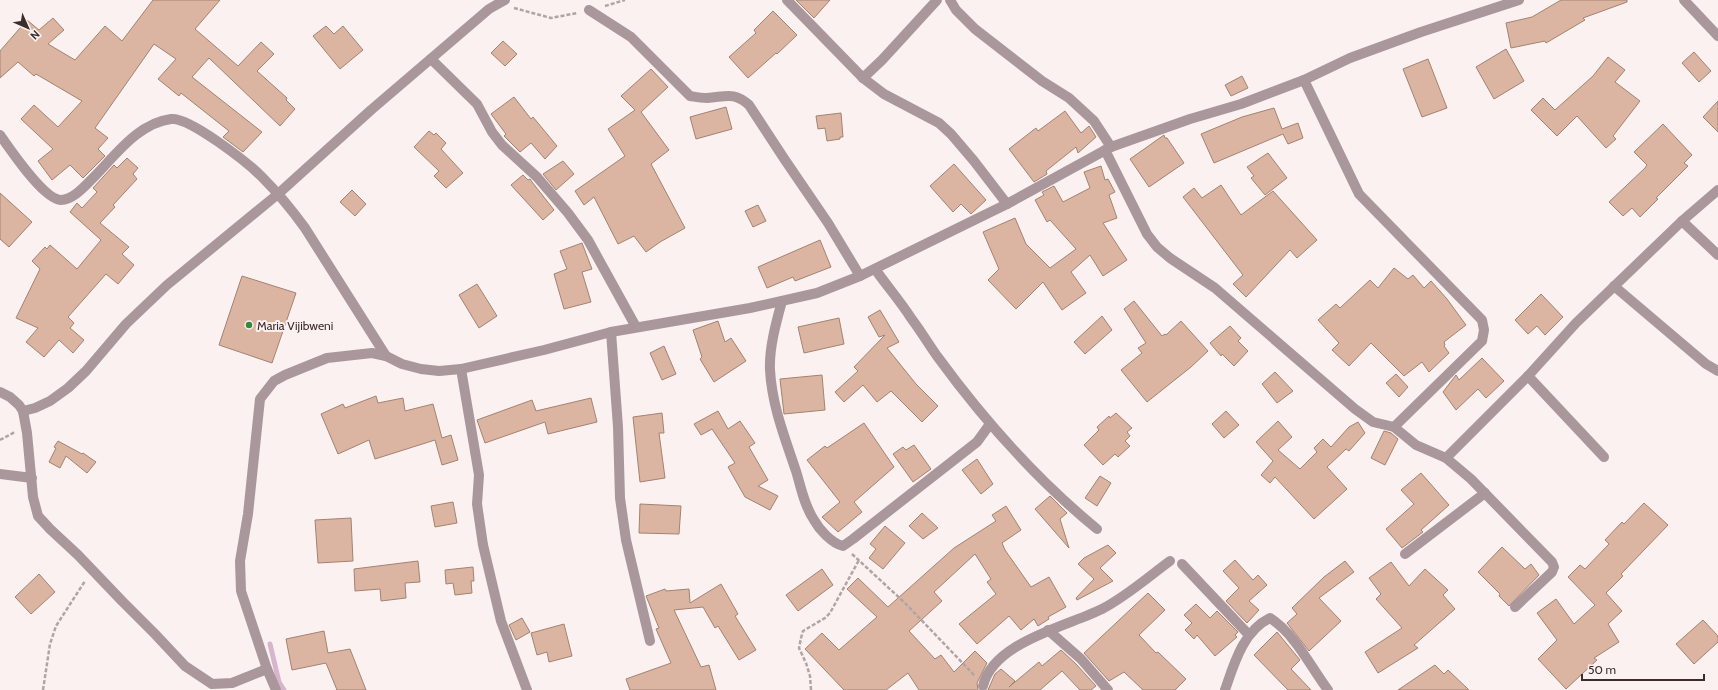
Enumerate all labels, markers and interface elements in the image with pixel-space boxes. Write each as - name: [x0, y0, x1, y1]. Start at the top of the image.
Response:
- north arrow: [8, 8, 48, 48]
- text: N: [27, 27, 43, 43]
- place label: Maria Vijibweni: [257, 318, 333, 333]
- marker: Maria Vijibweni: [244, 320, 254, 330]
- scale bar: [1582, 656, 1704, 682]
- text: 50 m: [1588, 662, 1616, 677]

